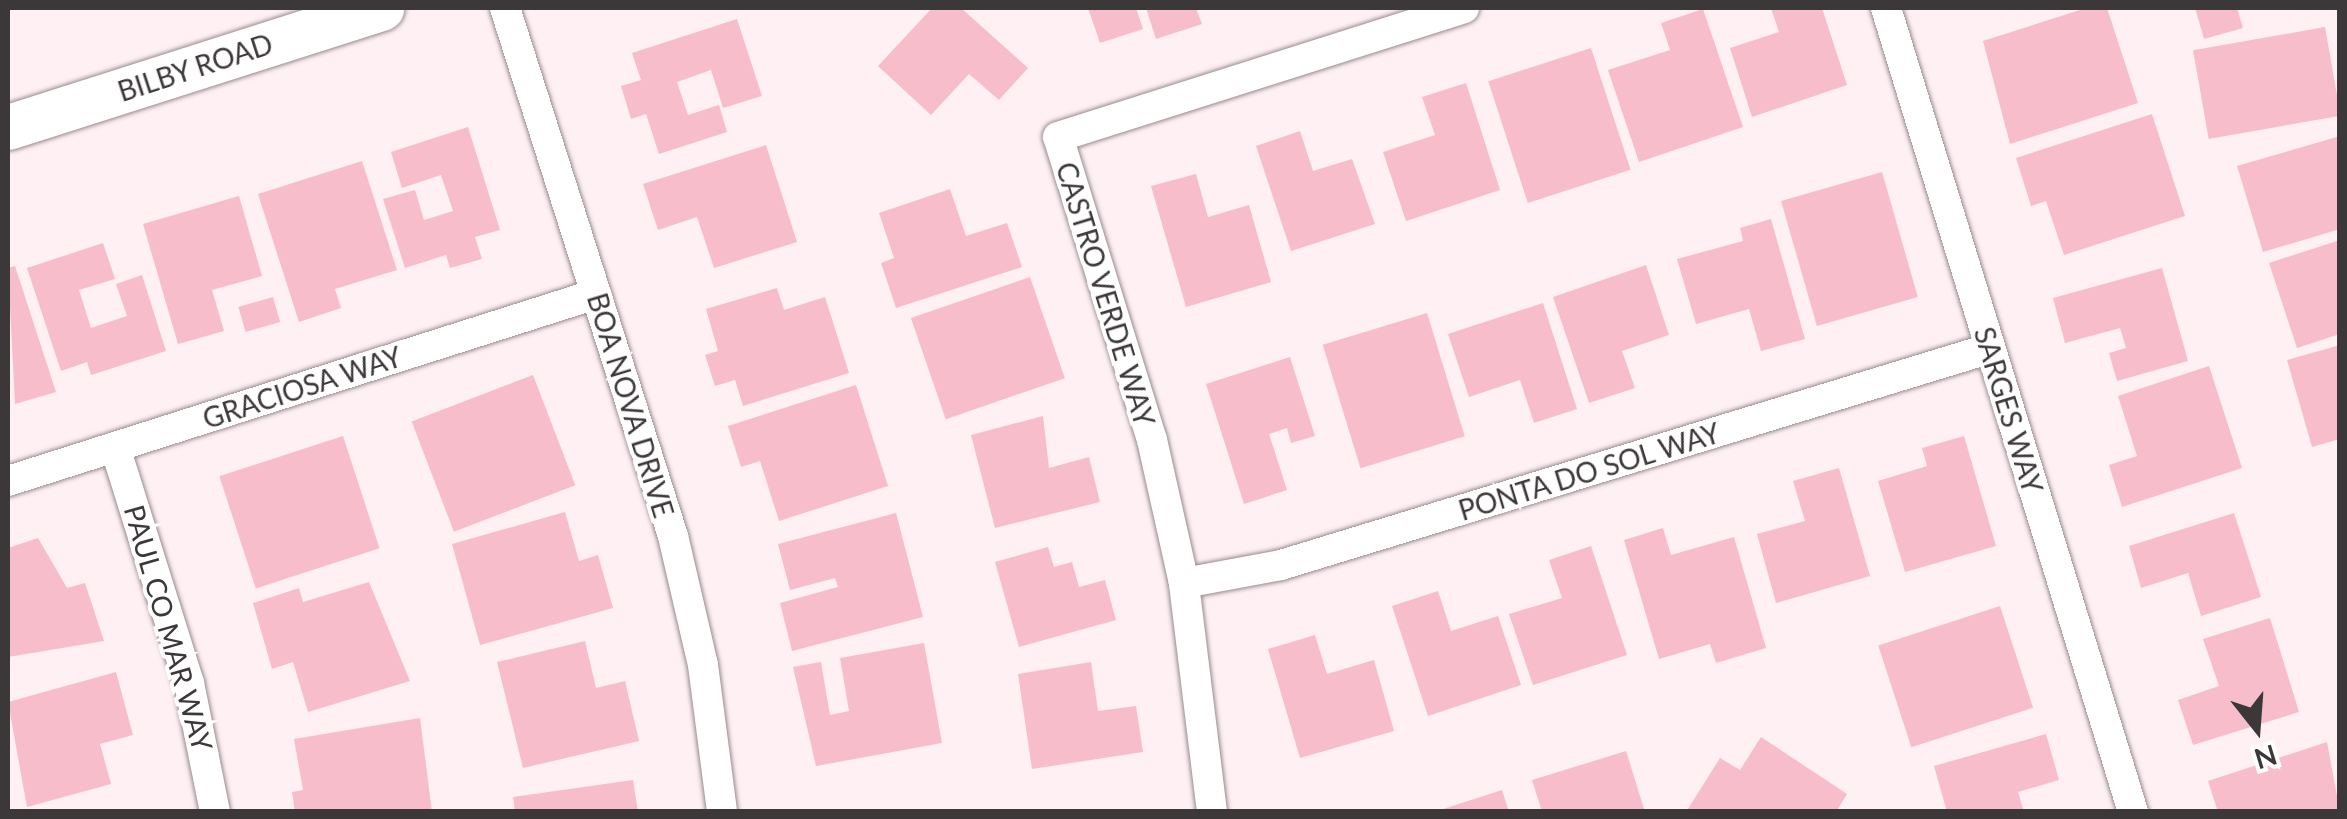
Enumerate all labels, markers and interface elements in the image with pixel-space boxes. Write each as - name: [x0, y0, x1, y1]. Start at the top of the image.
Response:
- street label: BILBY ROAD: [113, 26, 277, 108]
- street label: CASTRO VERDE WAY: [1050, 157, 1162, 431]
- street label: BOA NOVA DRIVE: [581, 288, 681, 522]
- street label: SARGES WAY: [1968, 323, 2050, 497]
- street label: GRACIOSA WAY: [198, 339, 406, 435]
- street label: PONTA DO SOL WAY: [1453, 415, 1725, 527]
- street label: PAUL CO MAR WAY: [118, 500, 220, 756]
- north arrow: [2207, 679, 2307, 779]
- text: N: [2250, 738, 2281, 777]

